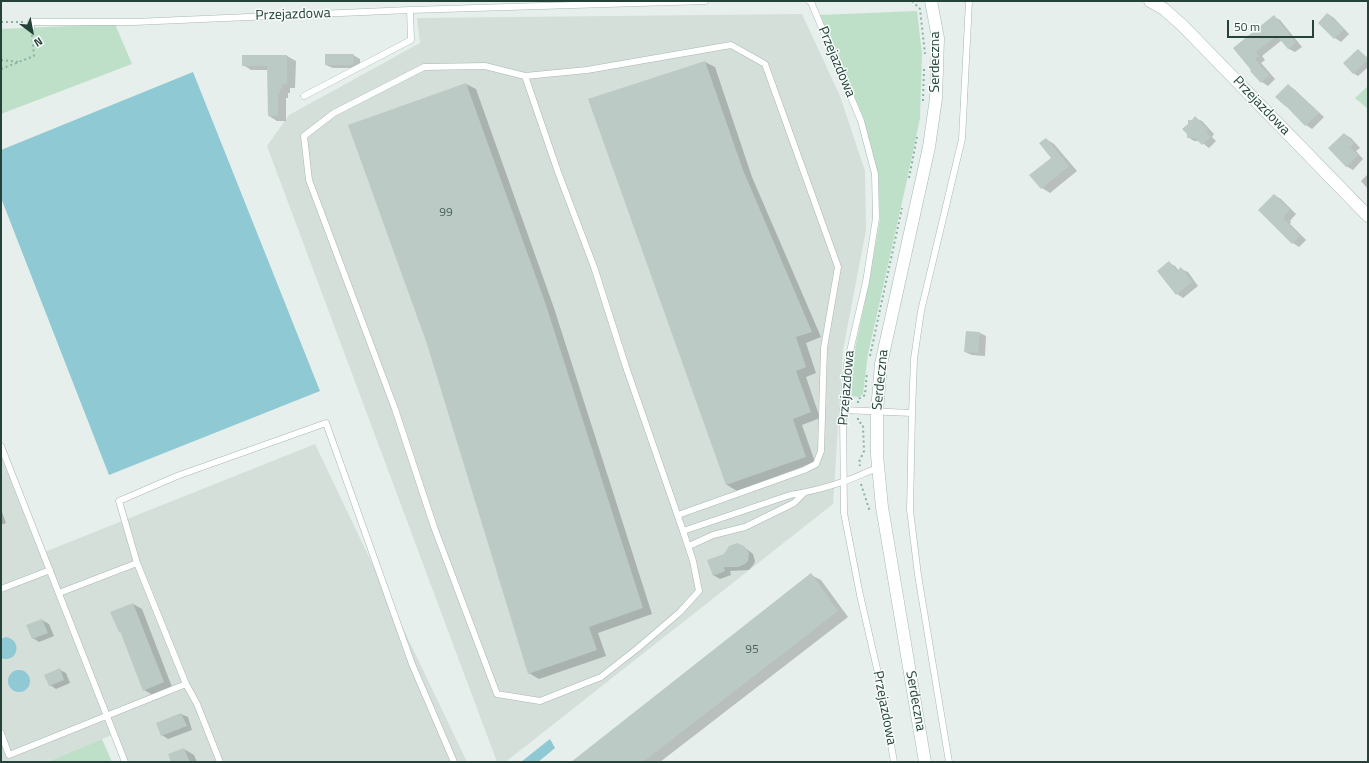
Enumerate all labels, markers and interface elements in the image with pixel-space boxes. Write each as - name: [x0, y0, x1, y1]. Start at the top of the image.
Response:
- street label: Przejazdowa: [255, 5, 331, 25]
- north arrow: [12, 12, 52, 52]
- scale bar: [1229, 12, 1316, 38]
- text: 50 m: [1234, 17, 1260, 36]
- street label: Przejazdowa: [814, 24, 858, 100]
- street label: Serdeczna: [928, 32, 944, 92]
- text: N: [31, 33, 46, 51]
- street label: Przejazdowa: [1229, 73, 1293, 139]
- house number: 99: [439, 206, 453, 220]
- street label: Serdeczna: [869, 349, 893, 411]
- street label: Przejazdowa: [835, 350, 859, 426]
- house number: 95: [745, 643, 759, 657]
- street label: Przejazdowa: [869, 669, 899, 747]
- street label: Serdeczna: [901, 670, 929, 732]

